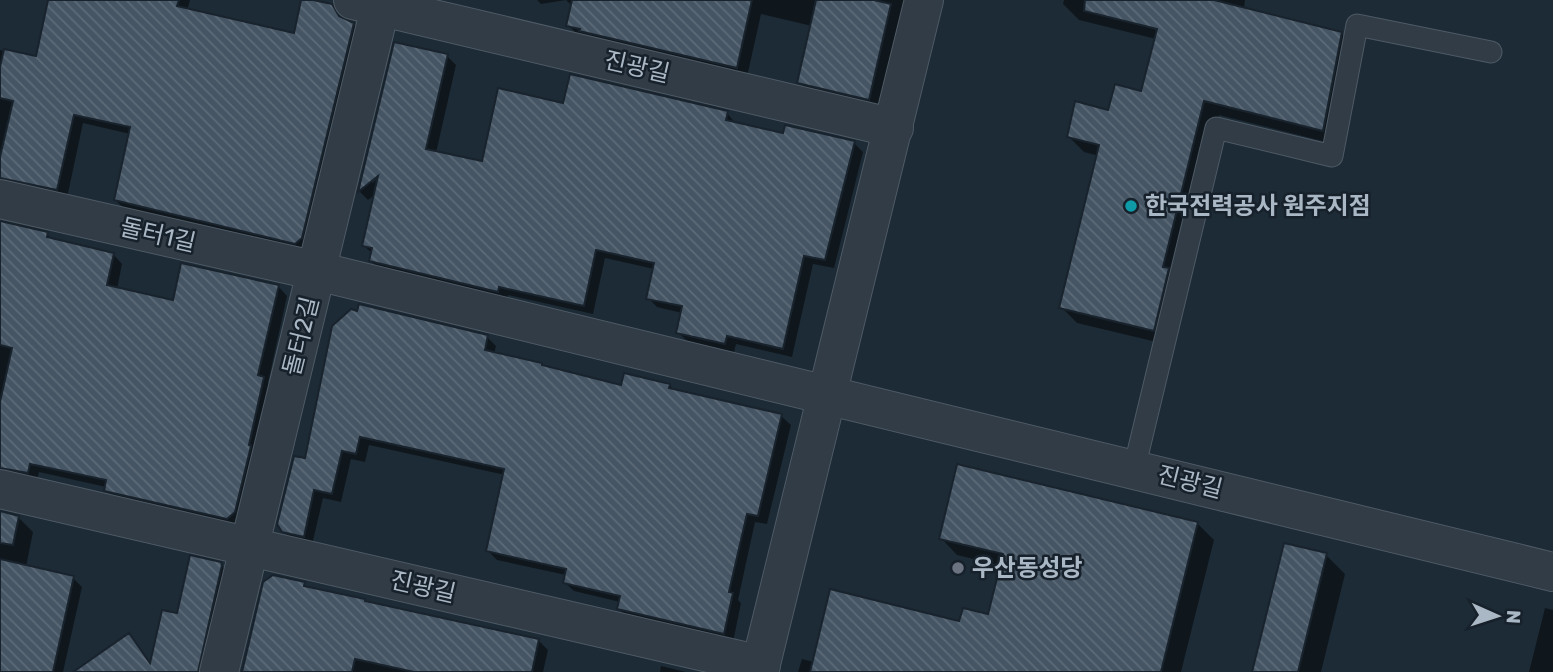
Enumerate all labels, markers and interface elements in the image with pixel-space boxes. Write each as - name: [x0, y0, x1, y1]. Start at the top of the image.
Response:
- street label: 진광길: [602, 46, 672, 88]
- place label: 한국전력공사 원주지점: [1145, 192, 1371, 220]
- marker: 한국전력공사 원주지점: [1123, 198, 1139, 214]
- street label: 돌터1길: [118, 213, 198, 257]
- street label: 돌터2길: [278, 294, 324, 378]
- street label: 진광길: [1154, 460, 1226, 504]
- place label: 우산동성당: [972, 554, 1082, 582]
- marker: 우산동성당: [950, 560, 966, 576]
- street label: 진광길: [388, 566, 458, 608]
- north arrow: [1462, 581, 1532, 651]
- text: N: [1502, 609, 1525, 624]

